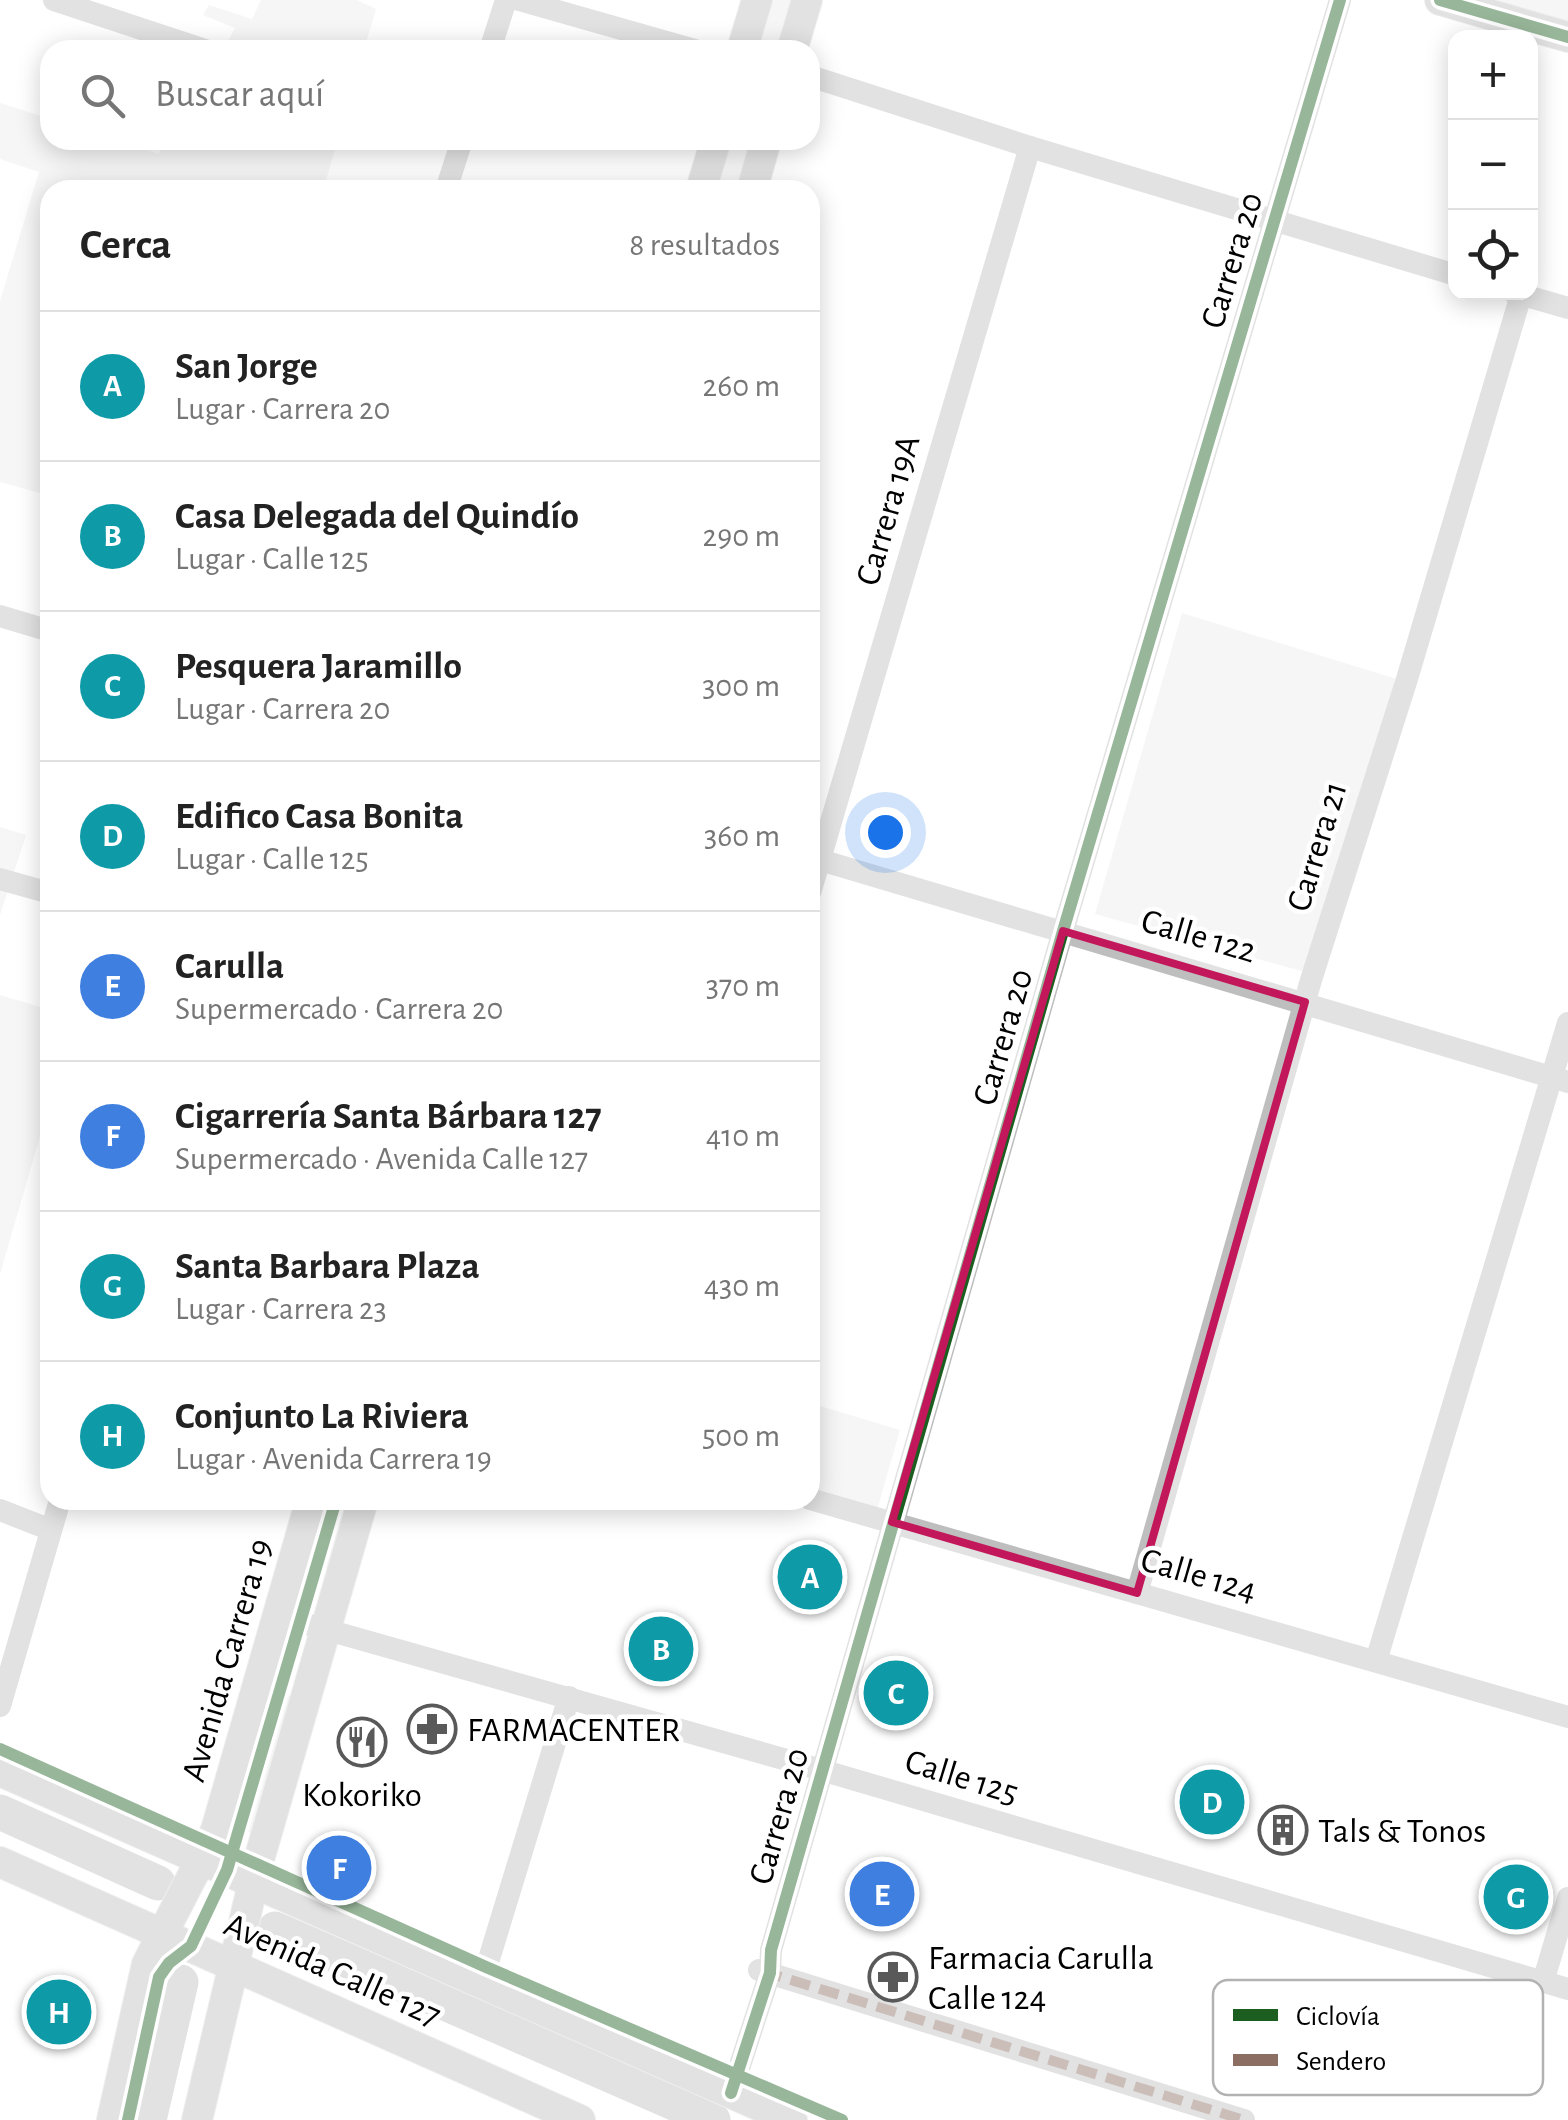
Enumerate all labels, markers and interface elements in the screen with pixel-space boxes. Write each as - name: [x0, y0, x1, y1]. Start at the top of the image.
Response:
- map controls: [1448, 30, 1538, 300]
- button: +: [1448, 30, 1538, 120]
- search box: [40, 40, 820, 150]
- icon: search: [75, 68, 130, 123]
- text: Buscar aquí: [155, 76, 324, 114]
- button: −: [1448, 120, 1538, 210]
- street label: Carrera 20: [1195, 188, 1270, 333]
- button: locate: [1448, 210, 1538, 300]
- text: Cerca: [80, 224, 171, 266]
- text: 8 resultados: [629, 229, 780, 261]
- text: San Jorge: [175, 348, 318, 386]
- text: A: [103, 370, 122, 402]
- text: 260 m: [703, 370, 780, 402]
- text: Lugar · Carrera 20: [175, 393, 391, 425]
- street label: Carrera 19A: [850, 431, 927, 589]
- text: Casa Delegada del Quindío: [175, 498, 579, 536]
- text: B: [103, 520, 122, 552]
- text: 290 m: [703, 520, 780, 552]
- text: Lugar · Calle 125: [175, 543, 369, 575]
- text: Pesquera Jaramillo: [175, 648, 462, 686]
- text: C: [104, 670, 121, 702]
- text: 300 m: [702, 670, 780, 702]
- text: Lugar · Carrera 20: [175, 693, 391, 725]
- street label: Carrera 21: [1281, 777, 1354, 915]
- text: Edifico Casa Bonita: [175, 798, 464, 836]
- your location: [860, 807, 911, 858]
- text: D: [102, 820, 123, 852]
- text: 360 m: [704, 820, 780, 852]
- text: Lugar · Calle 125: [175, 843, 369, 875]
- street label: Calle 122: [1137, 903, 1260, 969]
- text: Carulla: [175, 948, 284, 986]
- street label: Carrera 20: [967, 965, 1040, 1110]
- text: E: [104, 970, 121, 1002]
- text: 370 m: [706, 970, 780, 1002]
- text: Supermercado · Carrera 20: [175, 993, 503, 1025]
- text: Cigarrería Santa Bárbara 127: [175, 1098, 602, 1136]
- text: F: [105, 1120, 120, 1152]
- text: 410 m: [706, 1120, 780, 1152]
- text: Supermercado · Avenida Calle 127: [175, 1143, 588, 1175]
- text: Santa Barbara Plaza: [175, 1248, 480, 1286]
- text: G: [103, 1270, 122, 1302]
- text: 430 m: [704, 1270, 780, 1302]
- text: Lugar · Carrera 23: [175, 1293, 387, 1325]
- text: Conjunto La Riviera: [175, 1398, 469, 1436]
- text: H: [101, 1420, 124, 1452]
- text: 500 m: [702, 1420, 780, 1452]
- text: Lugar · Avenida Carrera 19: [175, 1443, 492, 1475]
- street label: Avenida Carrera 19: [176, 1535, 279, 1786]
- pin: A: [778, 1540, 842, 1614]
- street label: Calle 124: [1137, 1542, 1260, 1609]
- pin: B: [628, 1612, 694, 1686]
- pin: C: [864, 1656, 928, 1730]
- pharmacy icon: FARMACENTER: [406, 1703, 458, 1755]
- place label: FARMACENTER: [467, 1713, 680, 1748]
- restaurant icon: Kokoriko: [336, 1716, 388, 1768]
- street label: Carrera 20: [743, 1744, 816, 1889]
- street label: Calle 125: [901, 1744, 1022, 1811]
- pin: D: [1180, 1764, 1244, 1840]
- place label: Kokoriko: [302, 1778, 422, 1813]
- building icon: Tals & Tonos: [1257, 1804, 1309, 1856]
- place label: Tals & Tonos: [1318, 1814, 1486, 1849]
- pin: F: [306, 1830, 372, 1906]
- pin: E: [850, 1856, 914, 1932]
- pin: G: [1484, 1860, 1548, 1934]
- street label: Avenida Calle 127: [219, 1907, 446, 2034]
- place label: Farmacia Carulla Calle 124: [928, 1941, 1154, 2016]
- pharmacy icon: Farmacia Carulla Calle 124: [867, 1951, 919, 2003]
- pin: H: [27, 1974, 92, 2050]
- legend: [1213, 1980, 1543, 2095]
- text: Ciclovía: [1296, 2003, 1380, 2031]
- text: Sendero: [1296, 2048, 1386, 2076]

